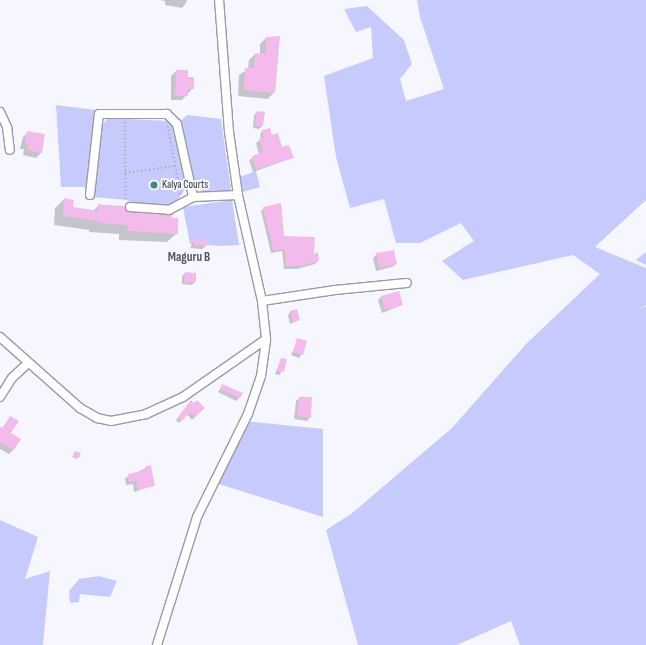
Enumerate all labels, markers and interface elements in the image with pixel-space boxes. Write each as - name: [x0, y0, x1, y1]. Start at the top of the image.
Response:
- place label: Kalya Courts: [162, 178, 208, 192]
- marker: Kalya Courts: [149, 180, 159, 190]
- district label: Maguru B: [168, 249, 210, 265]

